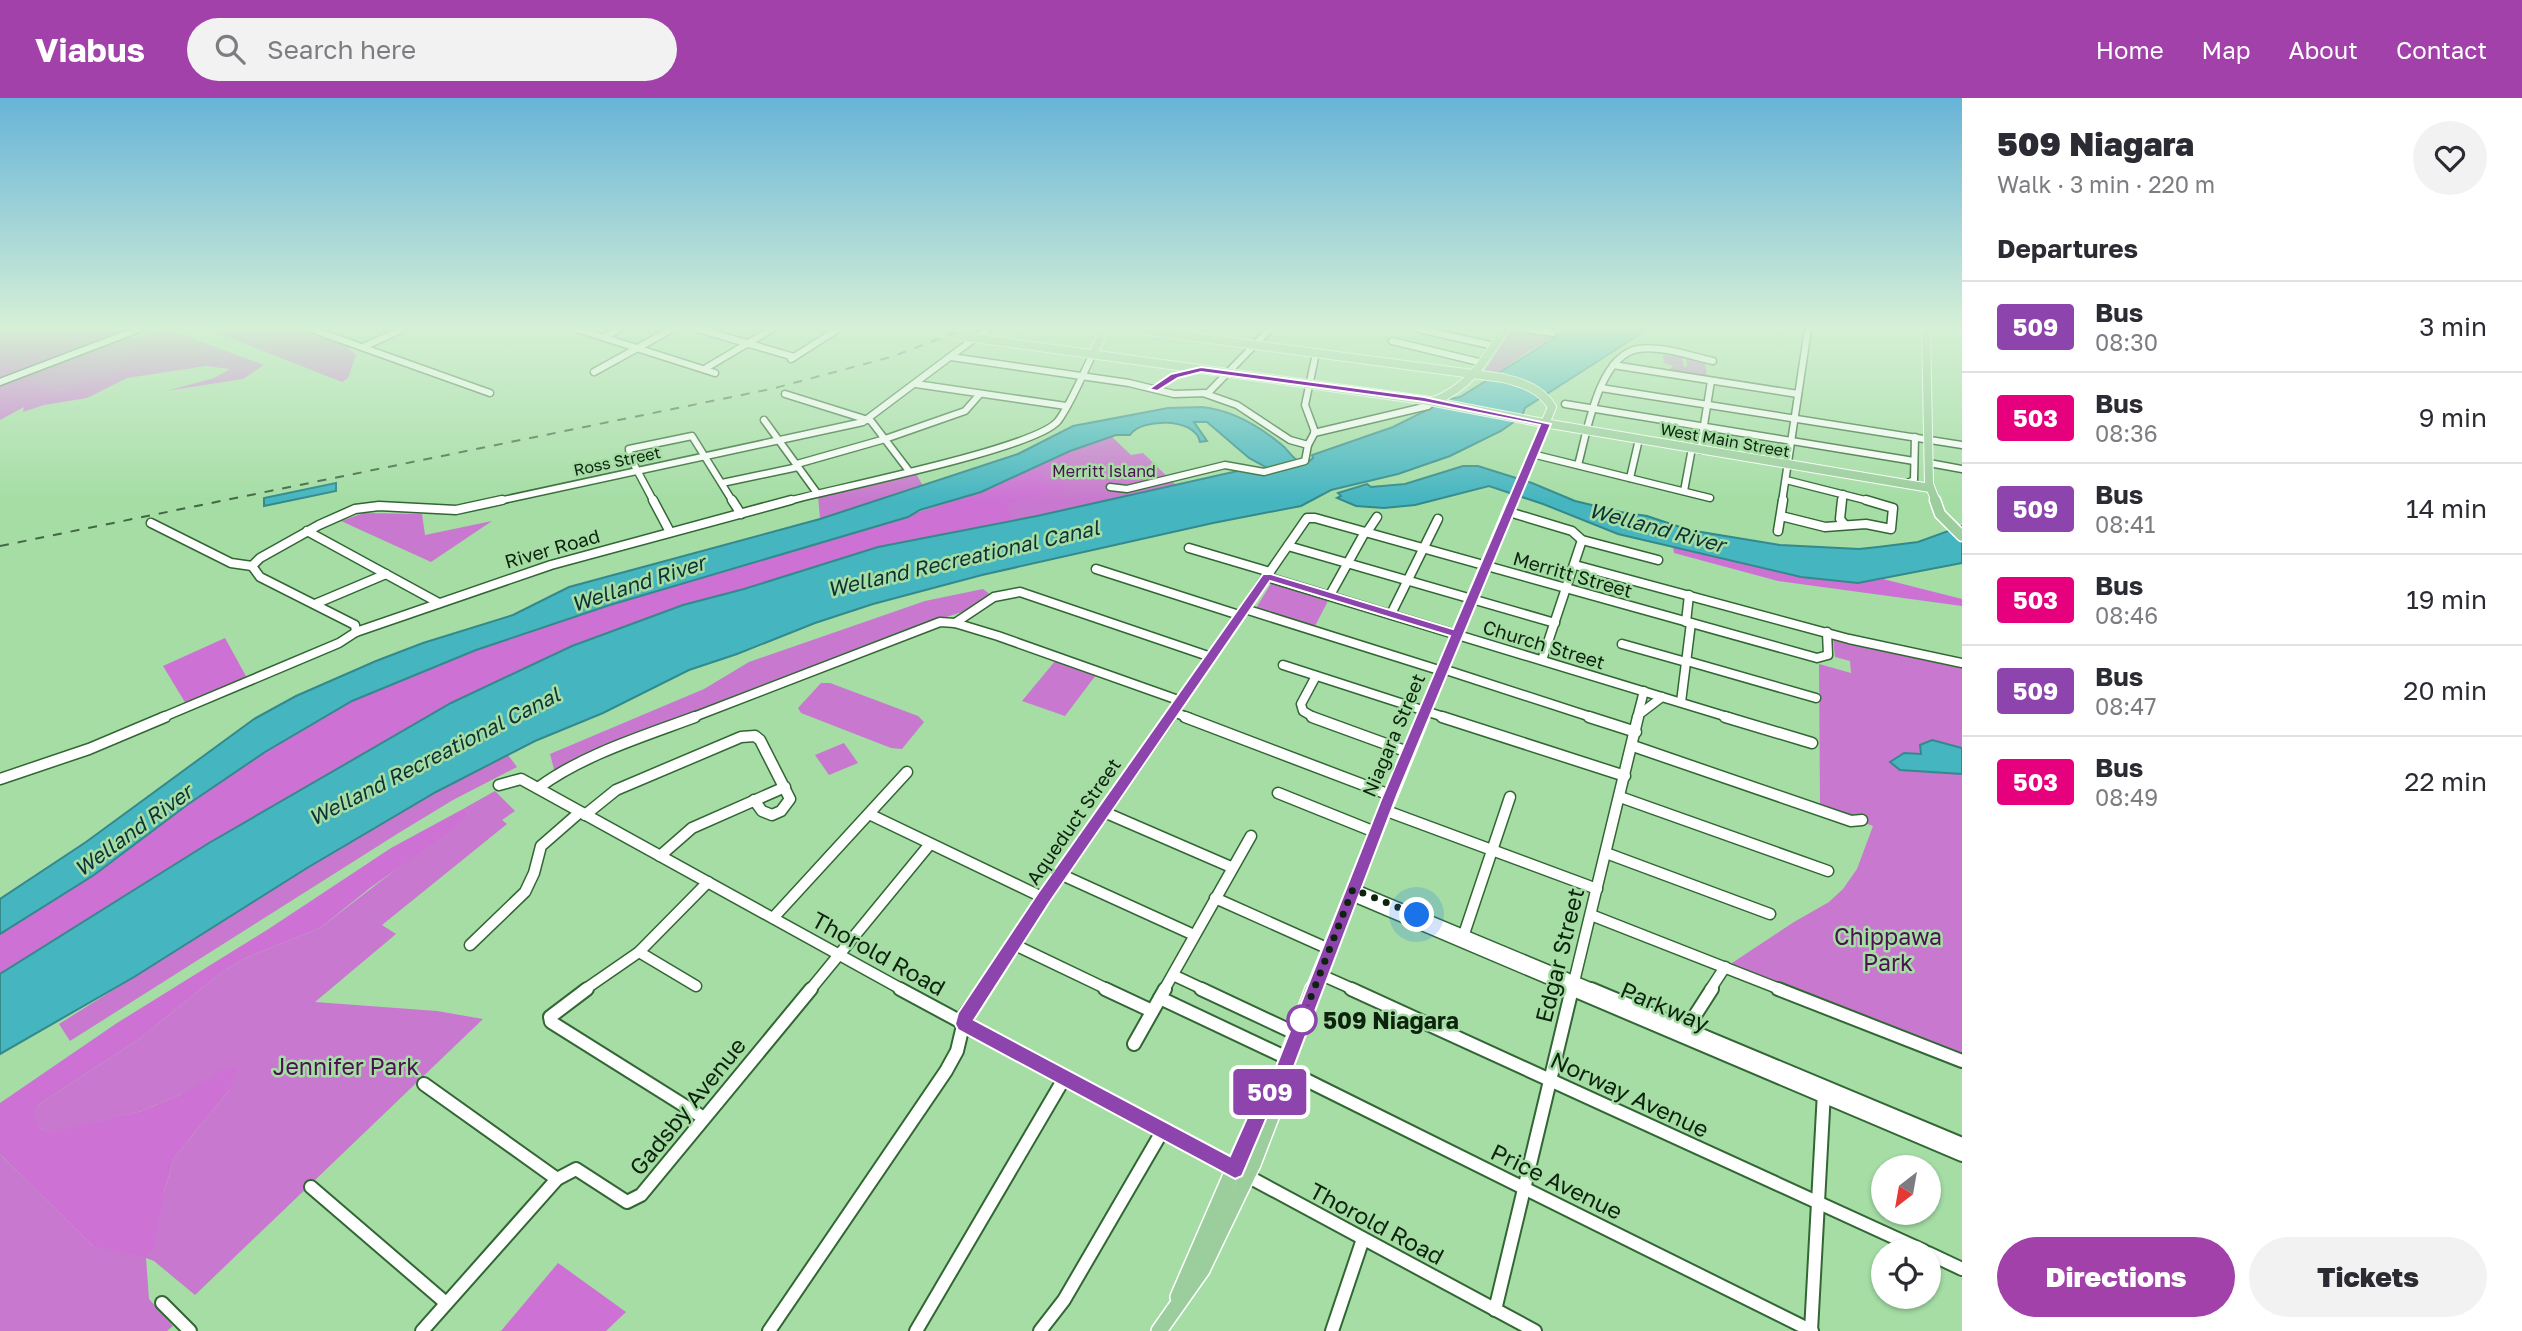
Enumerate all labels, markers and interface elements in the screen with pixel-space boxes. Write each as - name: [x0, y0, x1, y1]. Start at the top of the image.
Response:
- search box: [187, 18, 677, 81]
- text: Viabus: [35, 30, 145, 69]
- icon: search: [211, 30, 249, 68]
- text: Search here: [267, 34, 416, 65]
- text: Home: [2096, 35, 2164, 64]
- text: Map: [2202, 35, 2251, 64]
- text: About: [2289, 35, 2358, 64]
- text: Contact: [2396, 35, 2487, 64]
- button: heart: [2413, 121, 2487, 195]
- text: 509 Niagara: [1997, 124, 2194, 163]
- text: Walk · 3 min · 220 m: [1997, 170, 2215, 198]
- text: Departures: [1997, 233, 2138, 264]
- text: Bus: [2095, 297, 2143, 328]
- text: 3 min: [2419, 311, 2487, 342]
- text: 509: [2013, 312, 2058, 341]
- text: 08:30: [2095, 328, 2158, 356]
- text: Bus: [2095, 388, 2143, 419]
- text: 9 min: [2419, 402, 2487, 433]
- text: 503: [2013, 403, 2058, 432]
- street label: West Main Street: [1659, 419, 1791, 461]
- text: 08:36: [2095, 419, 2158, 447]
- street label: Ross Street: [572, 442, 662, 480]
- park label: Merritt Island: [1052, 461, 1156, 481]
- text: Bus: [2095, 479, 2143, 510]
- text: 14 min: [2406, 493, 2487, 524]
- text: 509: [2013, 494, 2058, 523]
- water label: Welland River: [1586, 496, 1730, 558]
- text: 08:41: [2095, 510, 2155, 538]
- water label: Welland Recreational Canal: [824, 514, 1103, 602]
- street label: River Road: [502, 523, 602, 573]
- street label: Merritt Street: [1511, 546, 1635, 602]
- water label: Welland River: [568, 548, 711, 617]
- text: Bus: [2095, 570, 2143, 601]
- text: 19 min: [2406, 584, 2487, 615]
- text: 503: [2013, 585, 2058, 614]
- text: 08:46: [2095, 601, 2158, 629]
- street label: Church Street: [1480, 615, 1608, 673]
- text: Bus: [2095, 661, 2143, 692]
- street label: Niagara Street: [1357, 670, 1429, 800]
- text: 20 min: [2403, 675, 2487, 706]
- text: 509: [2013, 676, 2058, 705]
- water label: Welland Recreational Canal: [304, 681, 565, 831]
- text: 08:47: [2095, 692, 2156, 720]
- text: Bus: [2095, 752, 2143, 783]
- street label: Aqueduct Street: [1021, 753, 1125, 889]
- text: 22 min: [2404, 766, 2487, 797]
- text: 503: [2013, 767, 2058, 796]
- water label: Welland River: [69, 777, 199, 882]
- text: 08:49: [2095, 783, 2158, 811]
- street label: Edgar Street: [1529, 885, 1589, 1025]
- your location: [1399, 897, 1434, 932]
- street label: Thorold Road: [807, 905, 951, 1001]
- park label: Chippawa Park: [1834, 922, 1942, 976]
- street label: Parkway: [1616, 975, 1714, 1037]
- marker: 509 Niagara: [1287, 1005, 1317, 1035]
- place label: 509 Niagara: [1323, 1006, 1459, 1034]
- street label: Gadsby Avenue: [623, 1031, 751, 1181]
- street label: Norway Avenue: [1546, 1045, 1714, 1143]
- park label: Jennifer Park: [273, 1052, 419, 1080]
- line badge: 509: [1230, 1069, 1310, 1115]
- text: 509: [1247, 1077, 1293, 1106]
- street label: Price Avenue: [1487, 1137, 1627, 1225]
- north arrow: [1871, 1155, 1941, 1225]
- map controls: [1871, 1155, 1941, 1309]
- street label: Thorold Road: [1305, 1176, 1449, 1270]
- button: Directions: [1997, 1237, 2235, 1317]
- button: Tickets: [2249, 1237, 2487, 1317]
- button: locate: [1871, 1239, 1941, 1309]

